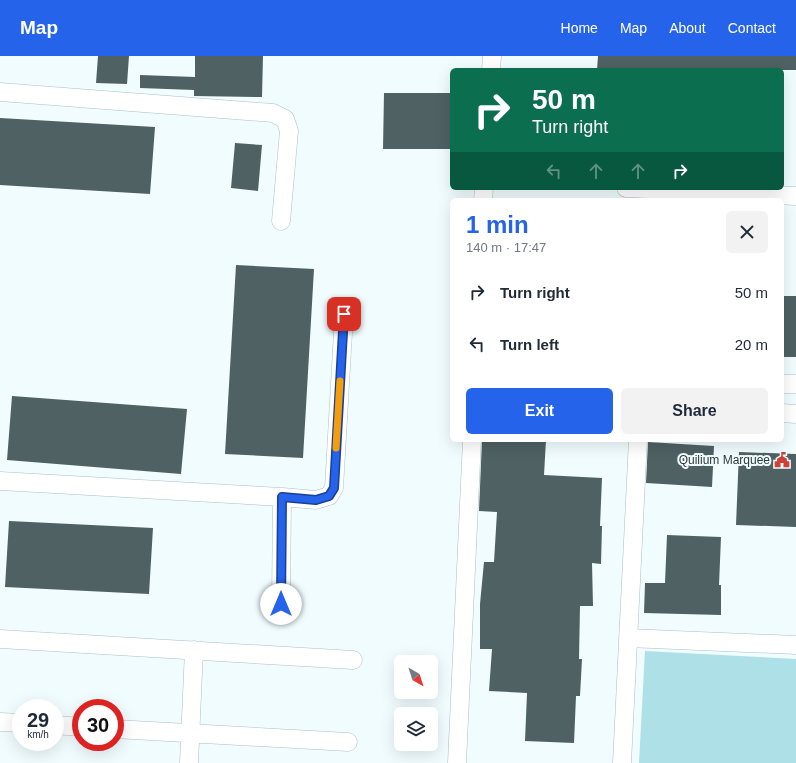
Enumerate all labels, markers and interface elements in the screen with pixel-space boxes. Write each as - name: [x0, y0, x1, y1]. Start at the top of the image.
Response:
- text: Map: [20, 17, 58, 38]
- text: Home: [561, 20, 598, 36]
- text: Map: [620, 20, 647, 36]
- text: About: [669, 20, 706, 36]
- text: Contact: [728, 20, 776, 36]
- icon: right: [466, 84, 518, 136]
- text: 50 m: [532, 84, 596, 115]
- text: Turn right: [532, 117, 608, 137]
- icon: left: [543, 160, 565, 182]
- icon: ahead: [585, 160, 607, 182]
- icon: ahead: [627, 160, 649, 182]
- icon: right: [669, 160, 691, 182]
- text: 1 min: [466, 211, 529, 238]
- button: close: [726, 211, 768, 253]
- text: 140 m · 17:47: [466, 240, 546, 255]
- icon: right: [466, 281, 488, 303]
- text: Turn right: [500, 284, 570, 301]
- text: 50 m: [735, 284, 768, 301]
- pin: [327, 297, 361, 331]
- icon: arrive: [333, 303, 355, 325]
- icon: left: [466, 333, 488, 355]
- text: Turn left: [500, 336, 559, 353]
- text: 20 m: [735, 336, 768, 353]
- button: Exit: [466, 388, 613, 434]
- button: Share: [621, 388, 768, 434]
- public building icon: Quilium Marquee: [773, 451, 791, 469]
- place label: Quilium Marquee: [679, 453, 770, 467]
- position arrow: [260, 583, 302, 625]
- north arrow: [394, 655, 438, 699]
- map controls: [394, 655, 438, 751]
- speed limit sign: 30: [72, 699, 124, 751]
- button: layers: [394, 707, 438, 751]
- text: 29: [27, 709, 49, 731]
- text: km/h: [27, 729, 49, 740]

